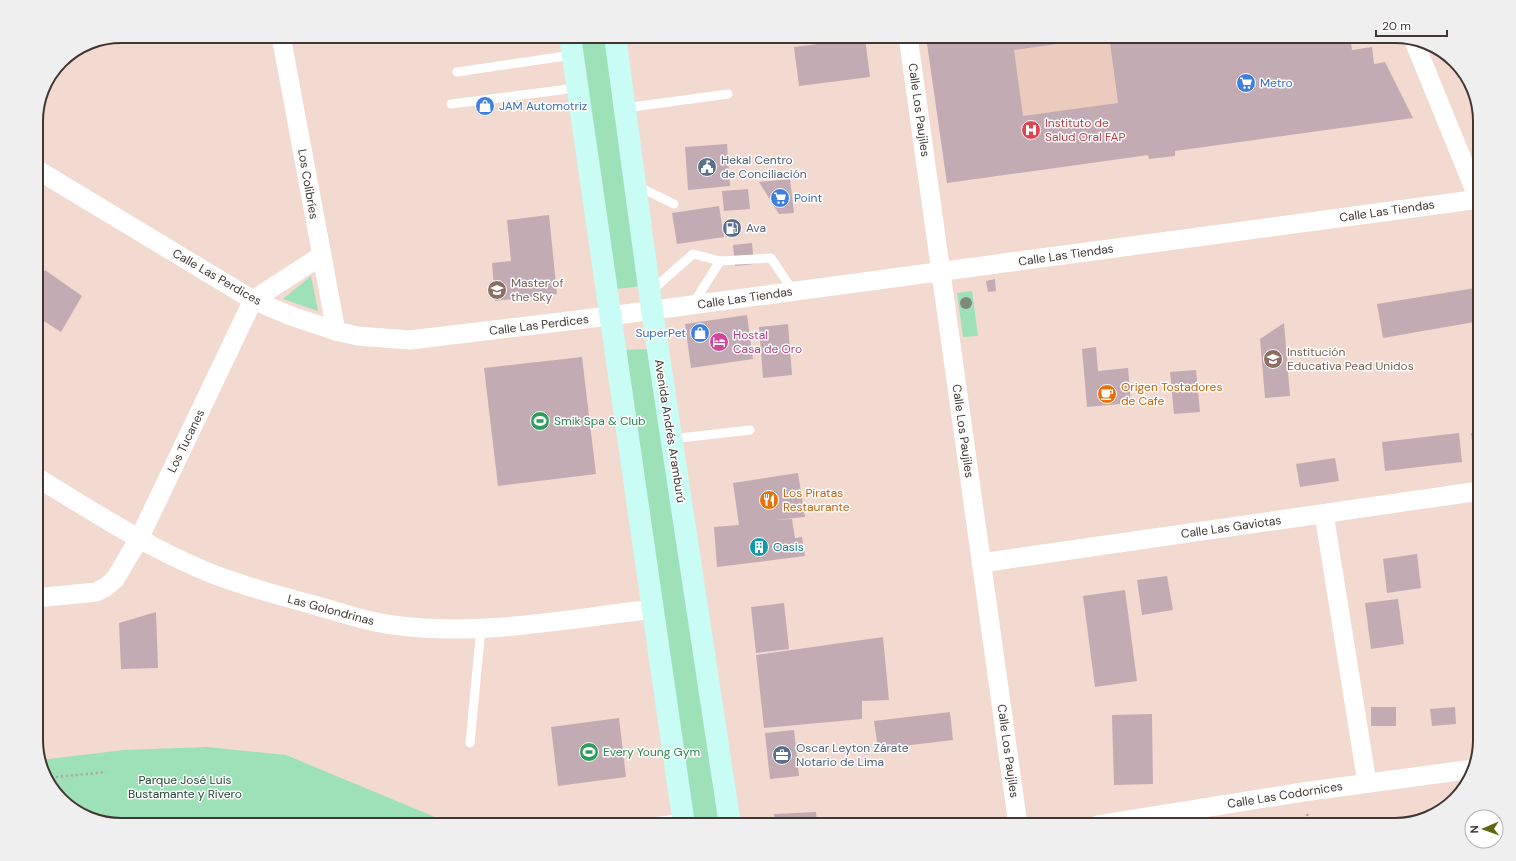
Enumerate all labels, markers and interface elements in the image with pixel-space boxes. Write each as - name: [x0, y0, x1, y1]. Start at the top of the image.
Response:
- scale bar: [1376, 12, 1447, 38]
- text: 20 m: [1382, 18, 1411, 34]
- street label: Calle Los Paujiles: [905, 62, 933, 158]
- supermarket icon: Metro: [1235, 72, 1257, 94]
- place label: Metro: [1260, 75, 1293, 91]
- shop icon: JAM Automotriz: [474, 95, 496, 117]
- place label: JAM Automotriz: [499, 98, 587, 114]
- place label: Instituto de Salud Oral FAP: [1045, 115, 1125, 145]
- hospital icon: Instituto de Salud Oral FAP: [1020, 119, 1042, 141]
- street label: Los Colibríes: [294, 148, 322, 220]
- place label: Hekal Centro de Conciliación: [721, 152, 807, 182]
- public building icon: Hekal Centro de Conciliación: [696, 156, 718, 178]
- supermarket icon: Point: [769, 187, 791, 209]
- place label: Point: [794, 190, 822, 206]
- street label: Calle Las Tiendas: [1338, 196, 1436, 226]
- fuel station icon: Ava: [721, 217, 743, 239]
- place label: Ava: [746, 220, 766, 236]
- street label: Calle Las Tiendas: [1017, 240, 1115, 270]
- street label: Calle Las Perdices: [170, 245, 264, 309]
- place label: Master of the Sky: [511, 275, 564, 305]
- school or university icon: Master of the Sky: [486, 279, 508, 301]
- street label: Calle Las Tiendas: [696, 283, 794, 313]
- street label: Calle Las Perdices: [488, 311, 590, 339]
- shop icon: SuperPet: [689, 322, 711, 344]
- place label: SuperPet: [635, 325, 686, 341]
- place label: Hostal Casa de Oro: [733, 327, 802, 357]
- hotel icon: Hostal Casa de Oro: [708, 331, 730, 353]
- place label: Institución Educativa Pead Unidos: [1287, 344, 1414, 374]
- school or university icon: Institución Educativa Pead Unidos: [1262, 348, 1284, 370]
- street label: Avenida Andrés Aramburú: [651, 358, 689, 504]
- place label: Origen Tostadores de Cafe: [1121, 379, 1222, 409]
- street label: Calle Los Paujiles: [949, 383, 977, 479]
- cafe icon: Origen Tostadores de Cafe: [1096, 383, 1118, 405]
- street label: Los Tucanes: [164, 407, 208, 475]
- sports icon: Smik Spa & Club: [529, 410, 551, 432]
- place label: Smik Spa & Club: [554, 413, 646, 429]
- place label: Los Piratas Restaurante: [783, 485, 850, 515]
- restaurant icon: Los Piratas Restaurante: [758, 489, 780, 511]
- street label: Calle Las Gaviotas: [1180, 512, 1282, 542]
- building icon: Oasis: [748, 536, 770, 558]
- place label: Oasis: [773, 539, 804, 555]
- street label: Las Golondrinas: [286, 591, 376, 629]
- street label: Calle Los Paujiles: [994, 703, 1022, 799]
- place label: Oscar Leyton Zárate Notario de Lima: [796, 740, 909, 770]
- sports icon: Every Young Gym: [578, 741, 600, 763]
- place label: Every Young Gym: [603, 744, 700, 760]
- office icon: Oscar Leyton Zárate Notario de Lima: [771, 744, 793, 766]
- park label: Parque José Luis Bustamante y Rivero: [128, 772, 242, 802]
- street label: Calle Las Codornices: [1226, 778, 1344, 812]
- north arrow: [1464, 809, 1504, 849]
- text: N: [1467, 825, 1481, 834]

